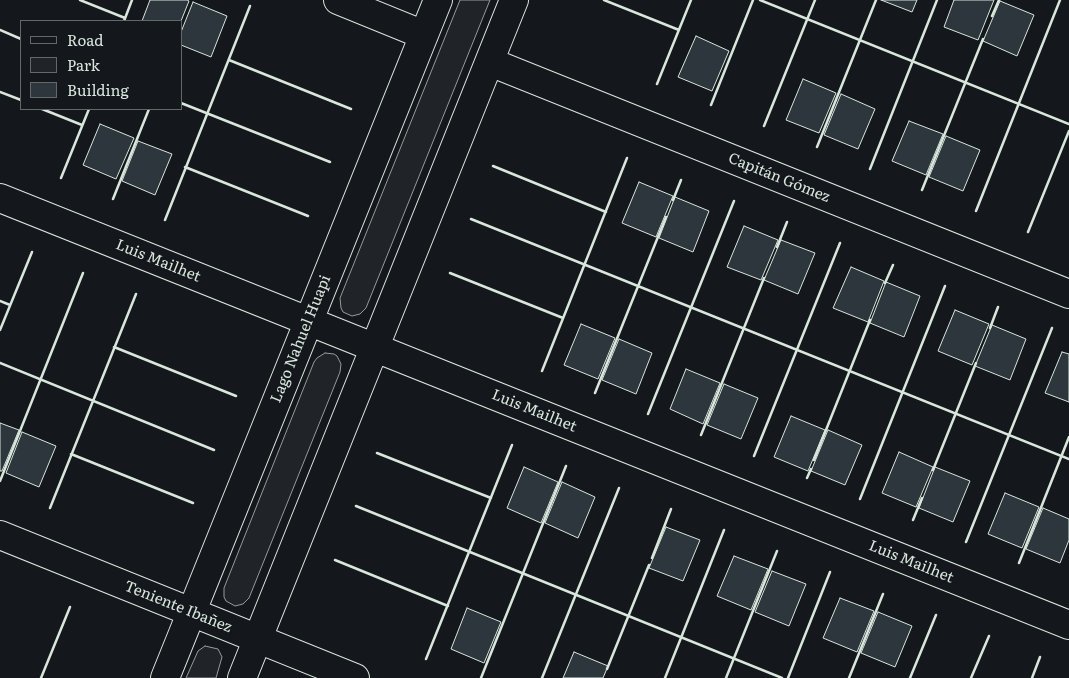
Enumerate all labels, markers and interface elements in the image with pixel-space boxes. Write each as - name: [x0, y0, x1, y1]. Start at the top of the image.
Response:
- legend: [20, 20, 182, 110]
- text: Road: [67, 28, 103, 51]
- text: Park: [67, 53, 100, 76]
- text: Building: [67, 78, 129, 101]
- street label: Capitán Gómez: [725, 149, 833, 207]
- street label: Luis Mailhet: [113, 236, 203, 286]
- street label: Lago Nahuel Huapi: [267, 273, 335, 405]
- street label: Luis Mailhet: [489, 386, 579, 436]
- street label: Luis Mailhet: [866, 537, 956, 587]
- street label: Teniente Ibañez: [122, 577, 234, 637]

